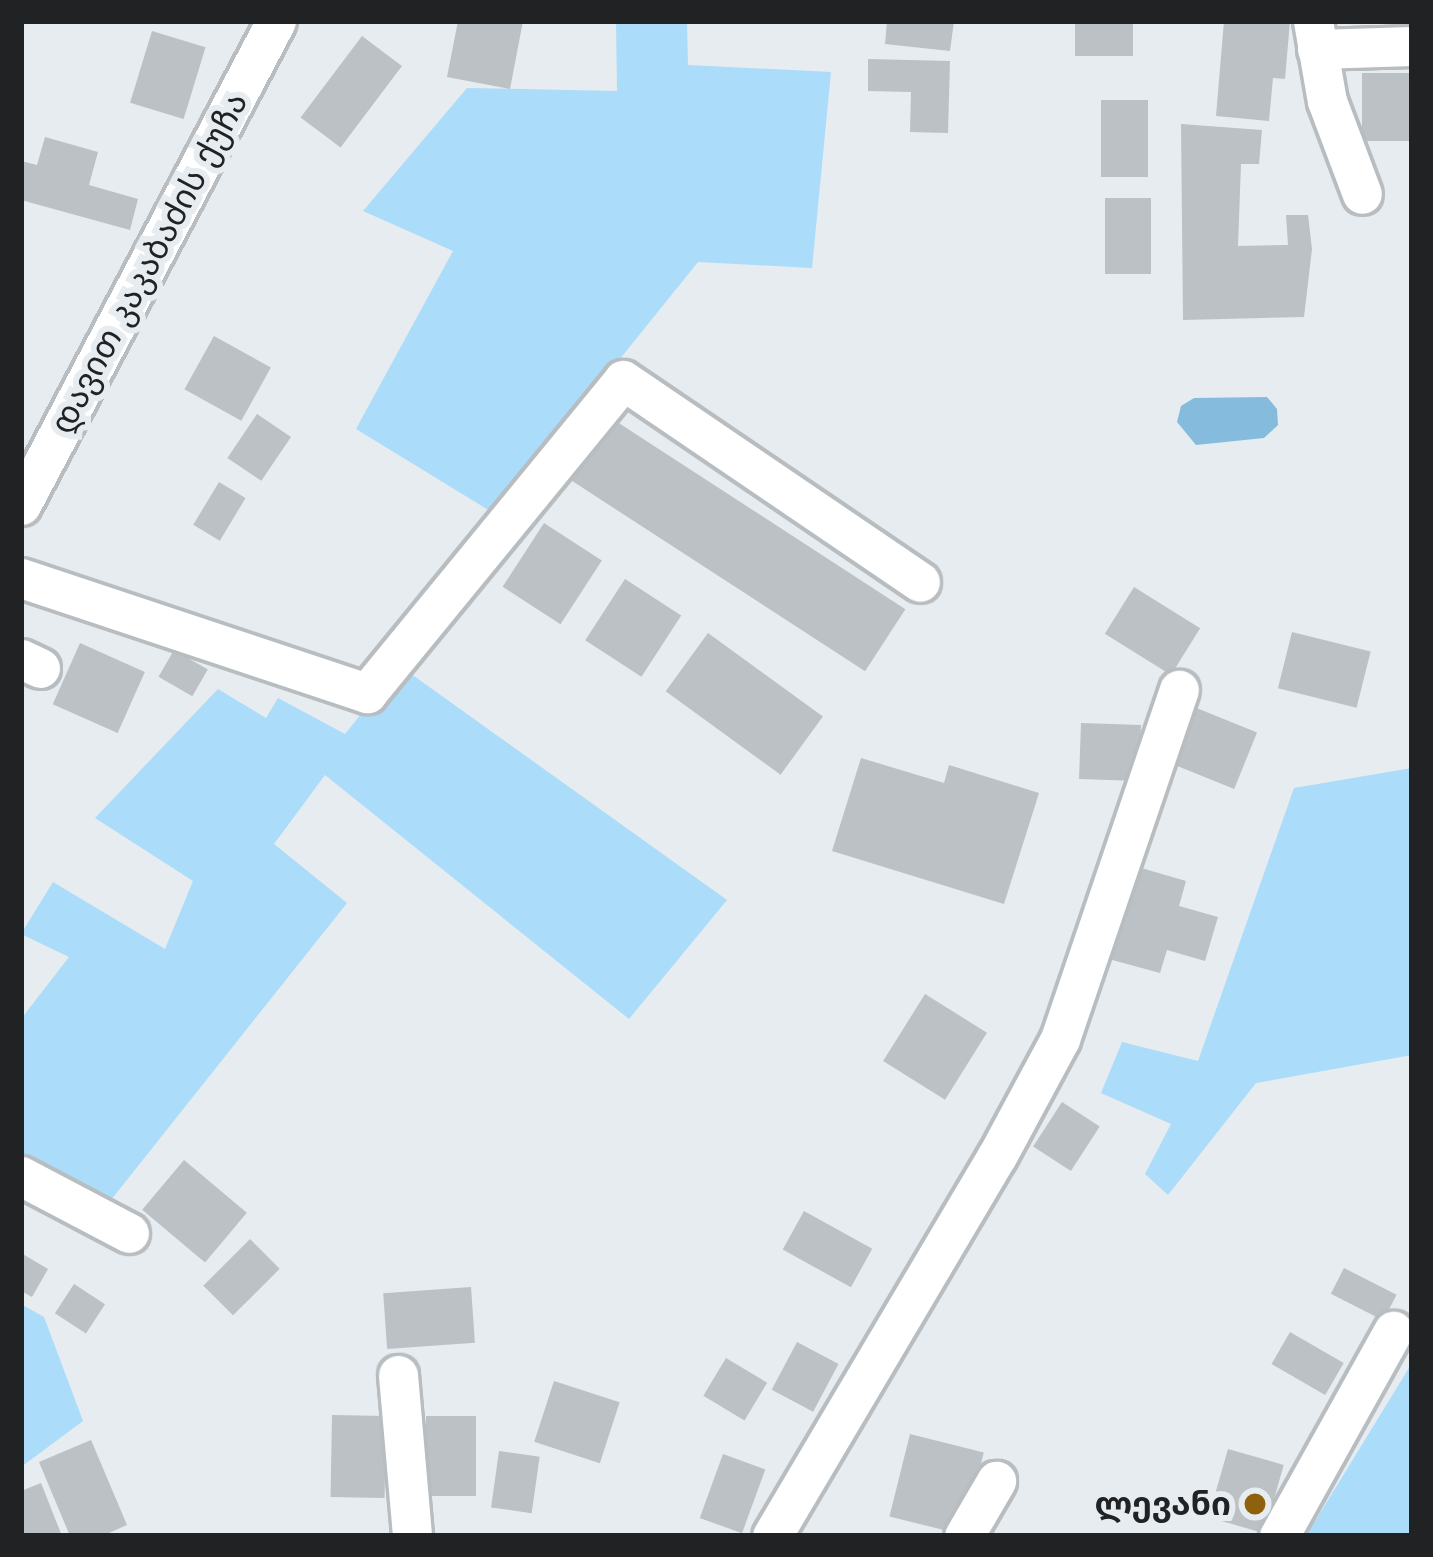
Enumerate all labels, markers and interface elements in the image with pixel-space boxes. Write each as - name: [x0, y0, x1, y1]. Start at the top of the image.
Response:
- street label: დავით კაკაბაძის ქუჩა: [42, 86, 256, 440]
- place label: ლევანი: [1094, 1484, 1231, 1524]
- marker: ლევანი: [1242, 1491, 1268, 1517]

